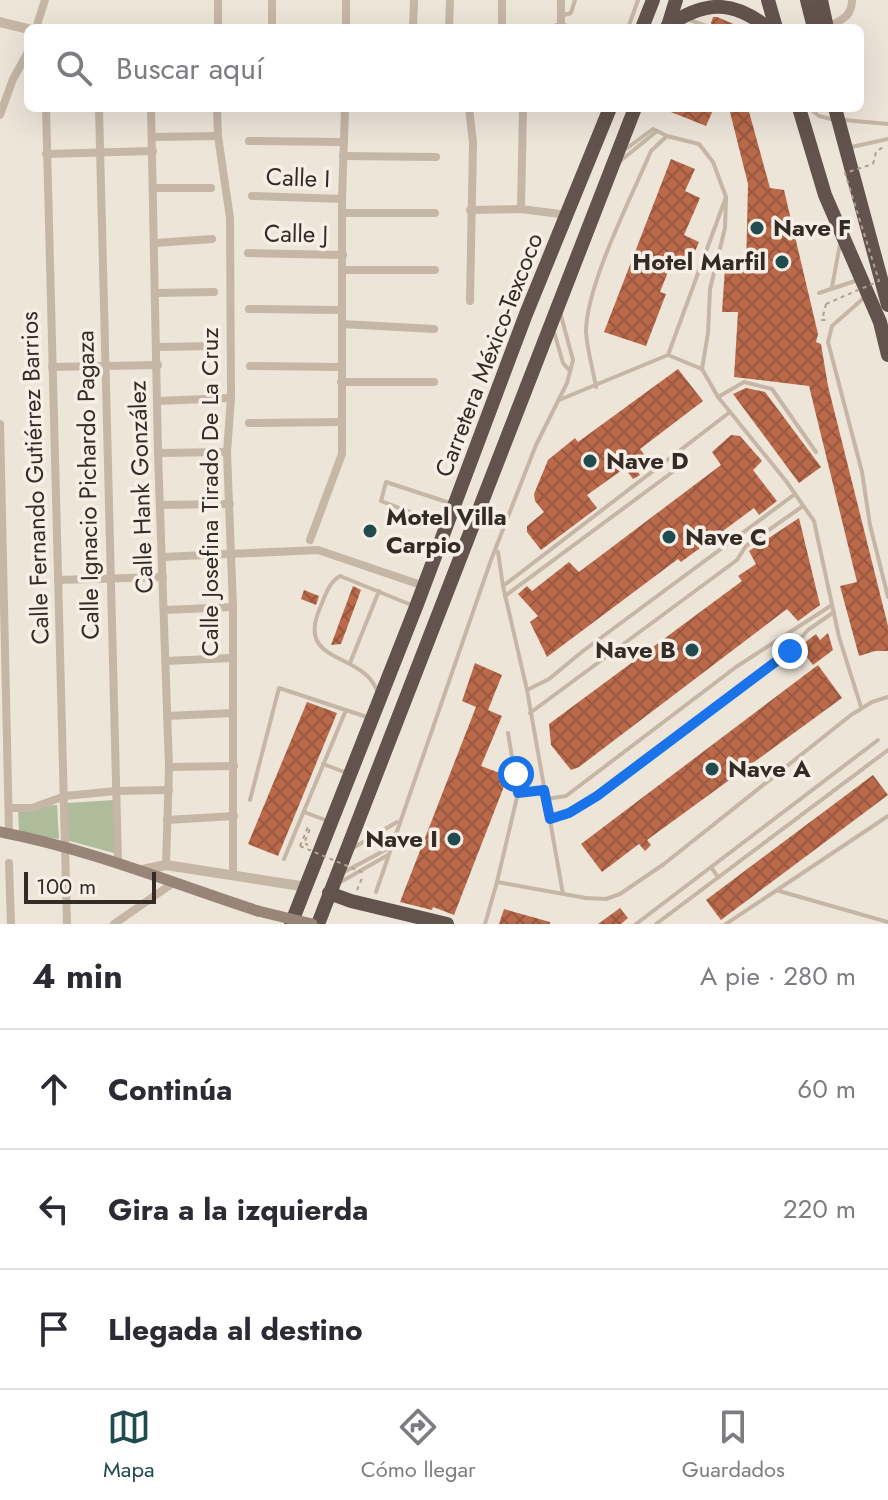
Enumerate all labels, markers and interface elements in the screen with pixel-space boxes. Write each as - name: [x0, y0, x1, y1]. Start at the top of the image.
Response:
- search box: [24, 24, 864, 112]
- icon: search: [52, 46, 96, 90]
- text: Buscar aquí: [116, 47, 264, 90]
- street label: Calle I: [265, 159, 331, 196]
- place label: Nave F: [773, 210, 851, 245]
- street label: Calle J: [264, 215, 328, 252]
- marker: Nave F: [748, 219, 766, 237]
- street label: Carretera México-Texcoco: [426, 228, 551, 482]
- place label: Hotel Marfil: [632, 244, 766, 279]
- marker: Hotel Marfil: [773, 253, 791, 271]
- street label: Calle Fernando Gutiérrez Barrios: [11, 311, 58, 645]
- street label: Calle Josefina Tirado De La Cruz: [192, 328, 227, 656]
- street label: Calle Ignacio Pichardo Pagaza: [67, 330, 108, 640]
- street label: Calle Hank González: [119, 380, 162, 594]
- place label: Nave D: [606, 443, 689, 478]
- marker: Nave D: [581, 452, 599, 470]
- place label: Motel Villa Carpio: [386, 499, 507, 562]
- place label: Nave C: [685, 519, 767, 554]
- marker: Motel Villa Carpio: [361, 522, 379, 540]
- marker: Nave C: [660, 528, 678, 546]
- place label: Nave B: [595, 632, 676, 667]
- route end: [772, 633, 808, 669]
- marker: Nave B: [683, 641, 701, 659]
- place label: Nave A: [728, 751, 811, 786]
- route start: [498, 756, 534, 792]
- marker: Nave A: [703, 760, 721, 778]
- place label: Nave I: [365, 821, 438, 856]
- marker: Nave I: [445, 830, 463, 848]
- scale bar: [24, 868, 156, 904]
- text: 100 m: [36, 870, 96, 902]
- text: 4 min: [32, 952, 123, 1001]
- text: A pie · 280 m: [700, 957, 856, 995]
- icon: ahead: [32, 1067, 76, 1111]
- text: Continúa: [108, 1068, 232, 1111]
- text: 60 m: [797, 1070, 856, 1108]
- icon: left: [32, 1187, 76, 1231]
- text: Gira a la izquierda: [108, 1188, 368, 1231]
- text: 220 m: [783, 1190, 856, 1228]
- icon: arrive: [32, 1307, 76, 1351]
- text: Llegada al destino: [108, 1308, 363, 1351]
- tab: Mapa: [103, 1405, 155, 1485]
- tab: Cómo llegar: [361, 1405, 476, 1485]
- tab: Guardados: [682, 1405, 785, 1485]

